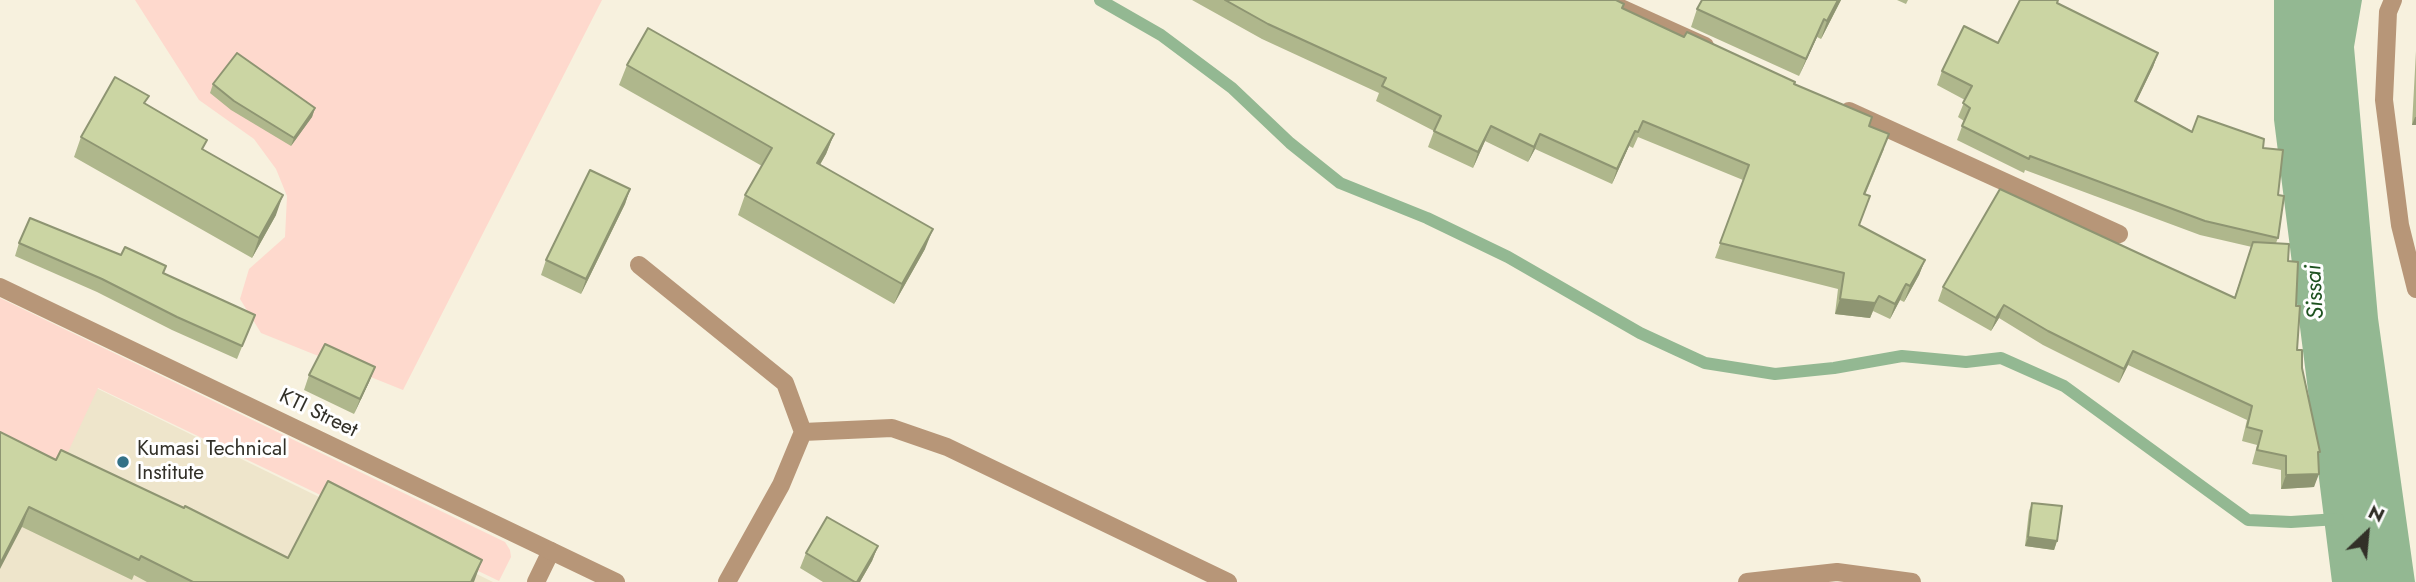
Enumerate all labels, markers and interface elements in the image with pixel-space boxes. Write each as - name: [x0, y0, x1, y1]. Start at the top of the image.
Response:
- water label: Sissai: [2301, 264, 2331, 320]
- street label: KTI Street: [275, 384, 361, 444]
- place label: Kumasi Technical Institute: [137, 437, 287, 487]
- marker: Kumasi Technical Institute: [115, 454, 131, 470]
- north arrow: [2332, 498, 2402, 568]
- text: N: [2364, 498, 2389, 529]

